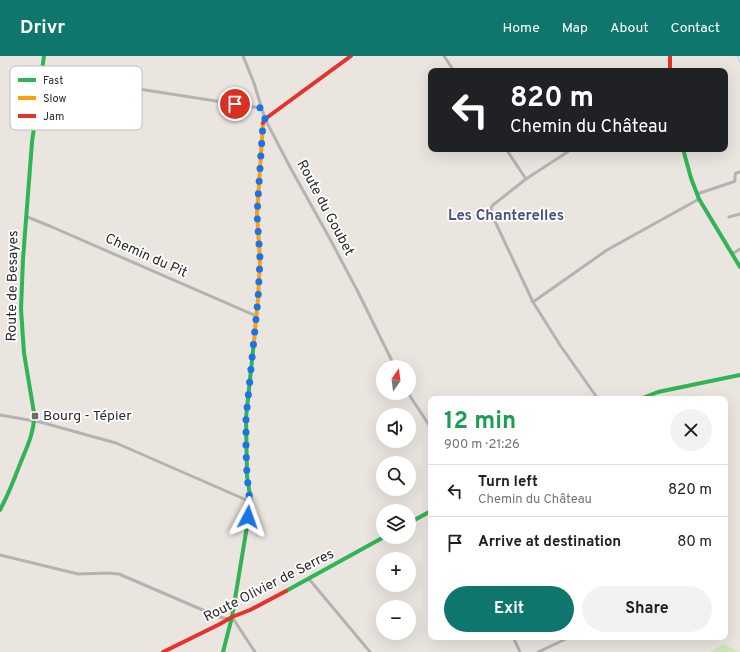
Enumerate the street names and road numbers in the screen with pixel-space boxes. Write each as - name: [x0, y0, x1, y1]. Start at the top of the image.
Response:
- street label: Route du Goubet: [293, 157, 357, 259]
- street label: Route de Besayes: [4, 230, 22, 342]
- street label: Chemin du Pit: [102, 230, 190, 282]
- street label: Route Olivier de Serres: [201, 546, 337, 626]

